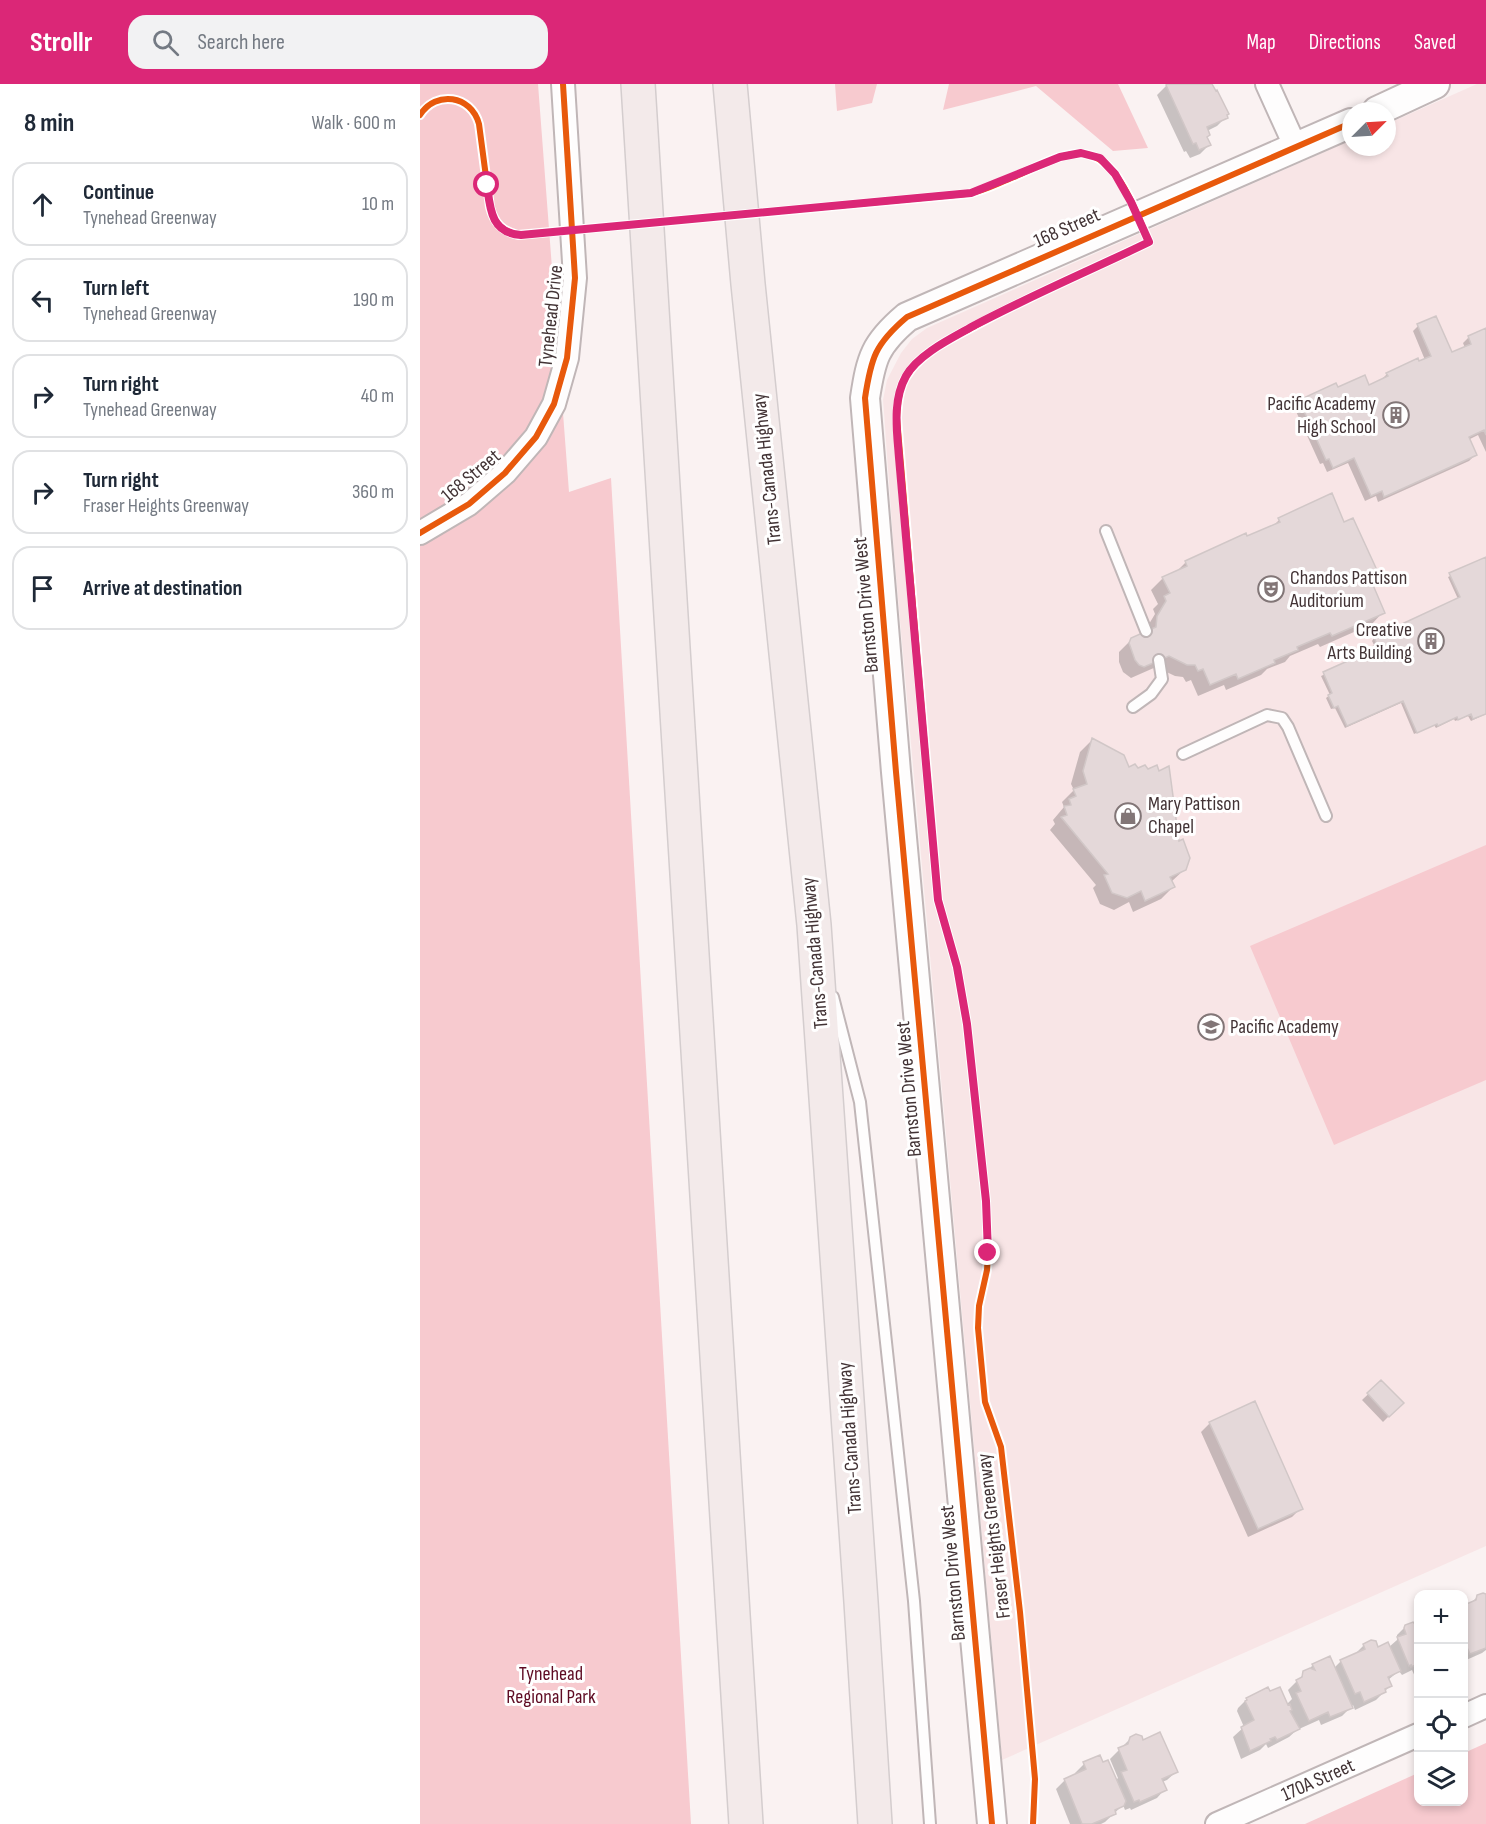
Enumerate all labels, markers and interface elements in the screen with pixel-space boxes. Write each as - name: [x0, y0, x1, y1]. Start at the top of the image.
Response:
- search box: [128, 15, 548, 69]
- text: Strollr: [30, 26, 92, 59]
- icon: search: [149, 26, 182, 59]
- text: Search here: [197, 29, 285, 56]
- text: Map: [1246, 30, 1276, 55]
- text: Directions: [1309, 30, 1381, 55]
- text: Saved: [1414, 30, 1456, 55]
- north arrow: [1342, 102, 1396, 156]
- text: 8 min: [24, 108, 74, 139]
- text: Walk · 600 m: [312, 111, 396, 135]
- route start: [473, 171, 499, 197]
- text: Continue: [83, 179, 154, 206]
- icon: ahead: [26, 188, 59, 221]
- text: 10 m: [362, 192, 394, 216]
- street label: 168 Street: [1030, 203, 1104, 253]
- text: Tynehead Greenway: [83, 206, 217, 230]
- street label: Tynehead Drive: [534, 264, 568, 368]
- text: Turn left: [83, 275, 149, 302]
- icon: left: [26, 284, 59, 317]
- text: 190 m: [353, 288, 394, 312]
- text: Tynehead Greenway: [83, 302, 217, 326]
- text: Turn right: [83, 371, 159, 398]
- icon: right: [26, 380, 59, 413]
- text: 40 m: [361, 384, 394, 408]
- street label: Trans-Canada Highway: [747, 392, 787, 546]
- place label: Pacific Academy High School: [1267, 392, 1376, 439]
- text: Tynehead Greenway: [83, 398, 217, 422]
- building icon: Pacific Academy High School: [1381, 400, 1411, 430]
- street label: 168 Street: [437, 444, 505, 508]
- text: Turn right: [83, 467, 159, 494]
- icon: right: [26, 476, 59, 509]
- text: 360 m: [352, 480, 394, 504]
- text: Fraser Heights Greenway: [83, 494, 249, 518]
- street label: Barnston Drive West: [848, 536, 884, 674]
- place label: Chandos Pattison Auditorium: [1289, 566, 1407, 613]
- icon: arrive: [26, 572, 59, 605]
- theatre icon: Chandos Pattison Auditorium: [1256, 574, 1286, 604]
- text: Arrive at destination: [83, 575, 242, 602]
- place label: Creative Arts Building: [1326, 618, 1412, 665]
- building icon: Creative Arts Building: [1416, 626, 1446, 656]
- place label: Mary Pattison Chapel: [1148, 792, 1240, 839]
- shop icon: Mary Pattison Chapel: [1113, 801, 1143, 831]
- street label: Trans-Canada Highway: [796, 876, 834, 1030]
- school or university icon: Pacific Academy: [1196, 1012, 1226, 1042]
- place label: Pacific Academy: [1230, 1015, 1339, 1039]
- street label: Barnston Drive West: [891, 1020, 927, 1158]
- route end: [974, 1239, 1000, 1265]
- street label: Trans-Canada Highway: [833, 1361, 867, 1515]
- street label: Fraser Heights Greenway: [972, 1452, 1016, 1620]
- street label: Barnston Drive West: [935, 1504, 971, 1642]
- map controls: [1414, 1590, 1468, 1806]
- button: +: [1414, 1590, 1468, 1644]
- button: −: [1414, 1644, 1468, 1698]
- park label: Tynehead Regional Park: [506, 1662, 596, 1709]
- button: locate: [1414, 1698, 1468, 1752]
- button: layers: [1414, 1752, 1468, 1806]
- street label: 170A Street: [1278, 1753, 1358, 1807]

